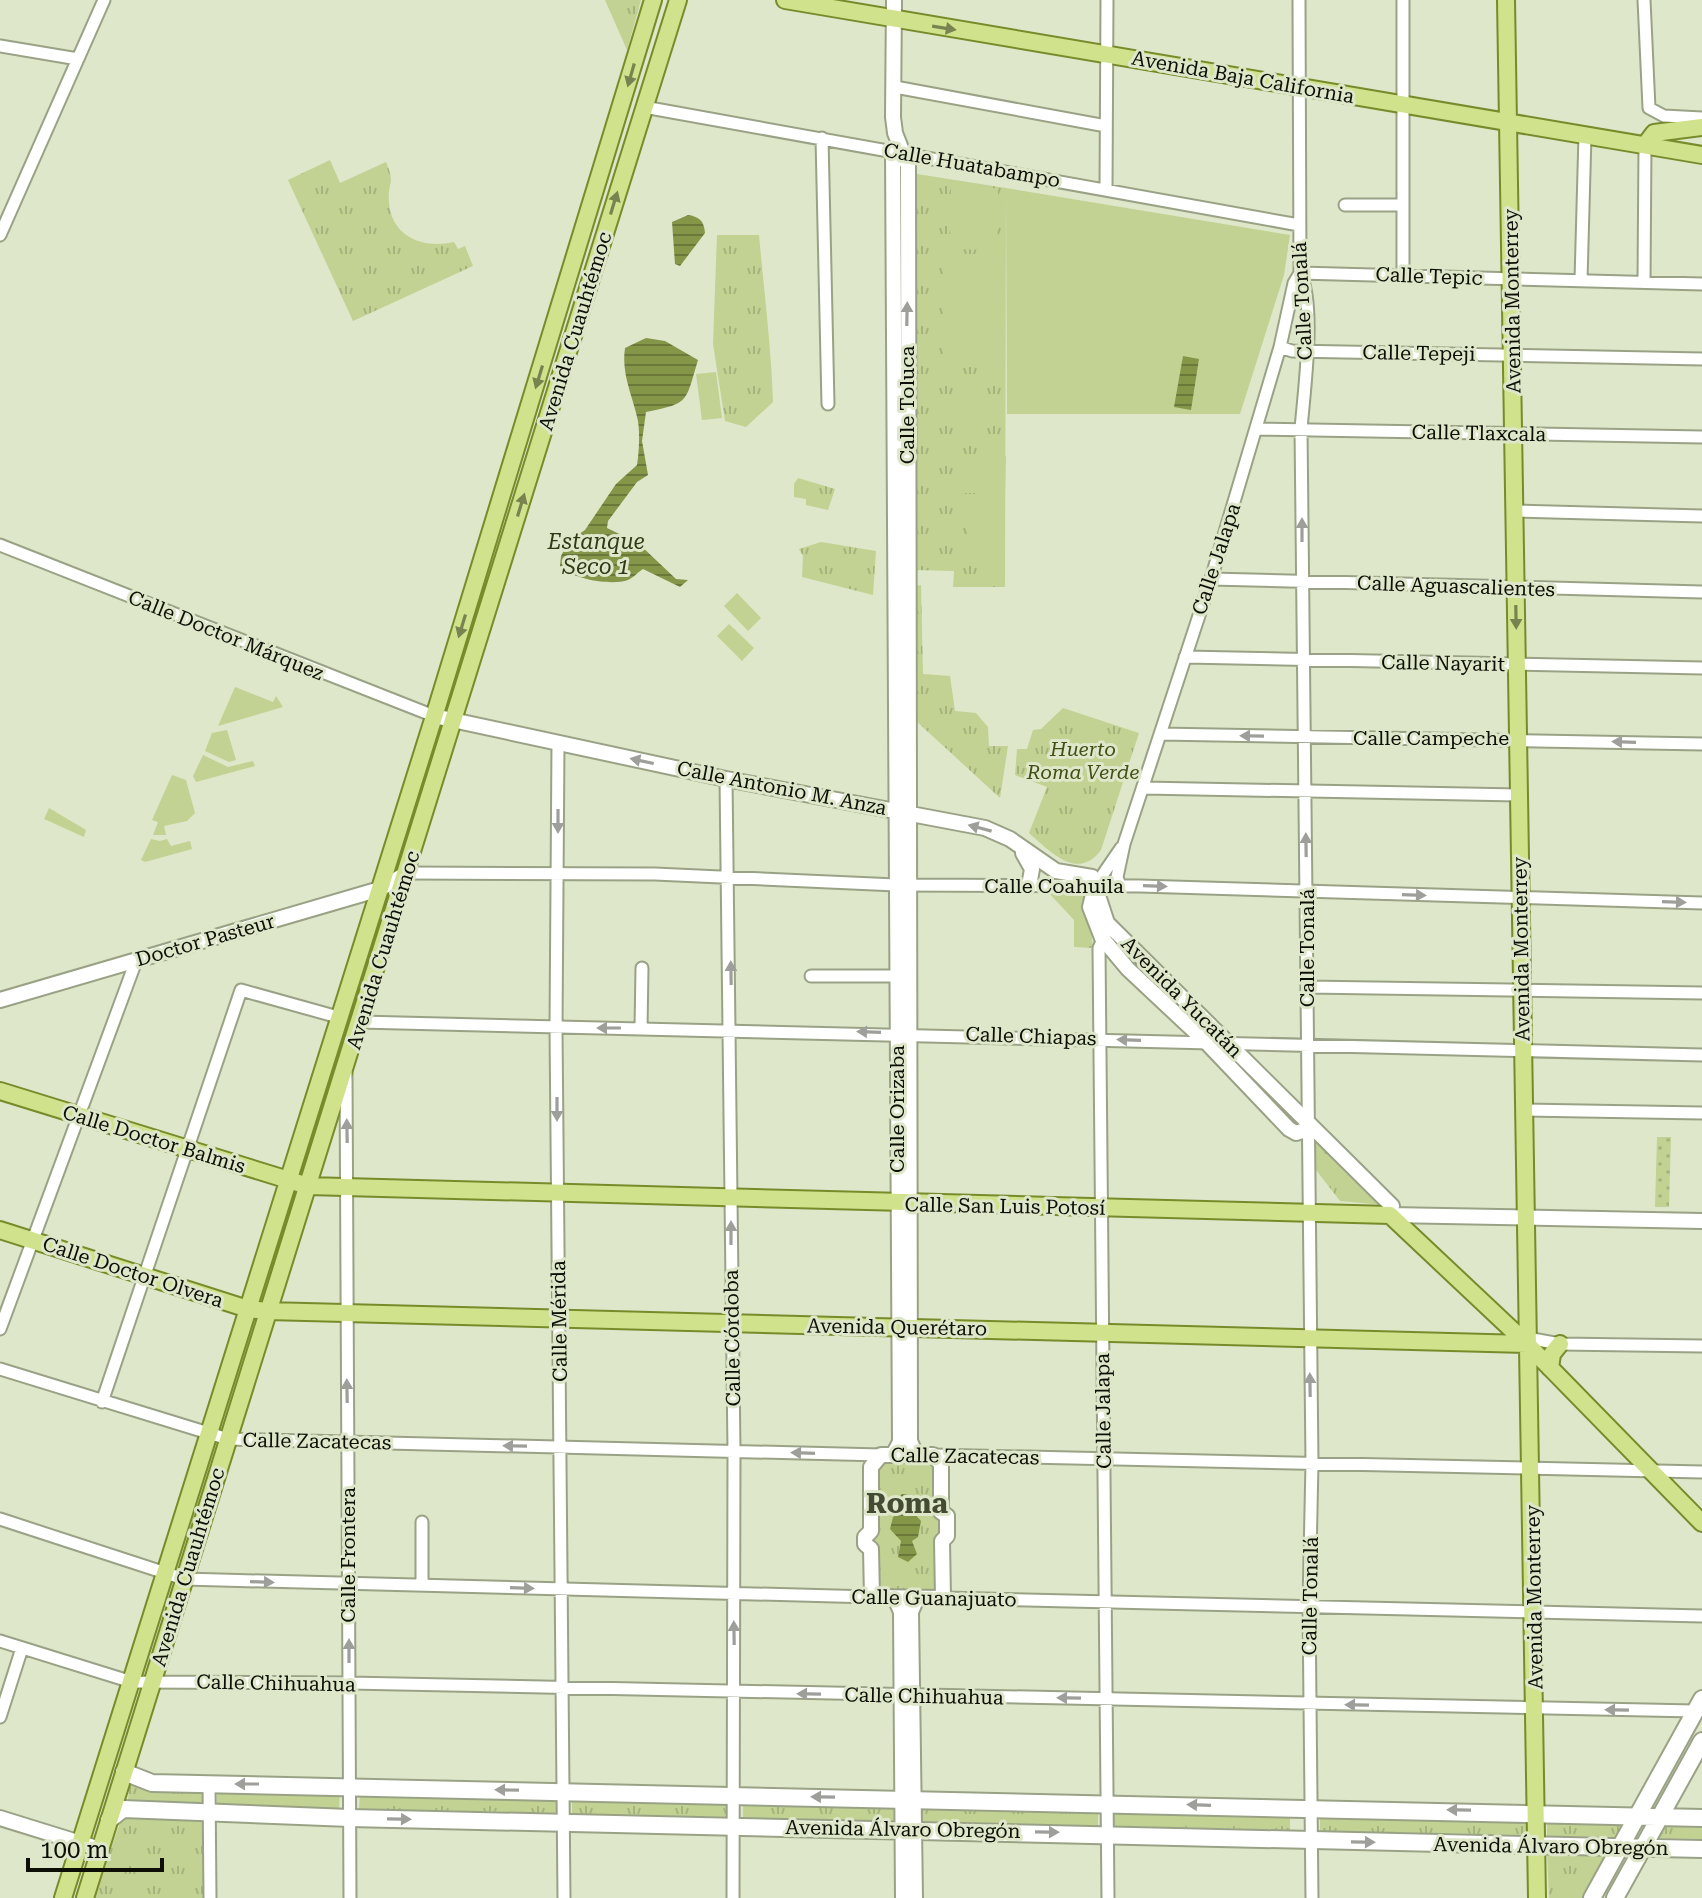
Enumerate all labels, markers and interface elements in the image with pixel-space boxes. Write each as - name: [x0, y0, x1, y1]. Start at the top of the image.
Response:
- one-way arrow: [932, 22, 957, 35]
- street label: Avenida Baja California: [1130, 46, 1356, 108]
- one-way arrow: [624, 63, 637, 87]
- street label: Calle Huatabampo: [882, 138, 1062, 192]
- one-way arrow: [608, 191, 621, 215]
- street label: Avenida Monterrey: [1498, 208, 1526, 394]
- street label: Avenida Cuauhtémoc: [533, 229, 617, 433]
- street label: Calle Tonalá: [1287, 241, 1317, 361]
- street label: Calle Tepic: [1375, 262, 1483, 290]
- one-way arrow: [901, 301, 913, 326]
- street label: Calle Tepeji: [1362, 340, 1476, 366]
- street label: Calle Toluca: [895, 346, 919, 464]
- one-way arrow: [532, 366, 545, 390]
- street label: Calle Tlaxcala: [1412, 420, 1547, 446]
- one-way arrow: [515, 493, 528, 517]
- street label: Calle Jalapa: [1187, 500, 1245, 618]
- one-way arrow: [1296, 517, 1308, 542]
- water label: Estanque Seco 1: [546, 529, 645, 579]
- street label: Calle Aguascalientes: [1357, 571, 1555, 601]
- street label: Calle Doctor Márquez: [125, 585, 327, 685]
- one-way arrow: [1510, 605, 1522, 630]
- one-way arrow: [456, 614, 468, 638]
- street label: Calle Nayarit: [1381, 650, 1506, 676]
- street label: Calle Campeche: [1353, 726, 1509, 750]
- one-way arrow: [1239, 730, 1264, 743]
- one-way arrow: [1611, 736, 1636, 748]
- park label: Huerto Roma Verde: [1026, 737, 1139, 784]
- one-way arrow: [630, 754, 655, 767]
- street label: Calle Antonio M. Anza: [675, 756, 889, 820]
- one-way arrow: [552, 809, 564, 834]
- one-way arrow: [967, 821, 991, 834]
- one-way arrow: [1300, 832, 1312, 857]
- street label: Avenida Cuauhtémoc: [341, 848, 425, 1052]
- street label: Avenida Monterrey: [1507, 856, 1535, 1042]
- street label: Calle Coahuila: [984, 874, 1124, 898]
- one-way arrow: [1143, 880, 1168, 893]
- street label: Calle Tonalá: [1295, 888, 1319, 1007]
- one-way arrow: [1402, 888, 1427, 901]
- one-way arrow: [1662, 895, 1687, 908]
- street label: Doctor Pasteur: [133, 909, 277, 971]
- street label: Avenida Yucatán: [1116, 931, 1248, 1063]
- one-way arrow: [724, 960, 737, 985]
- one-way arrow: [596, 1022, 621, 1035]
- street label: Calle Chiapas: [965, 1022, 1097, 1050]
- one-way arrow: [856, 1026, 881, 1038]
- one-way arrow: [1116, 1033, 1141, 1046]
- street label: Calle Orizaba: [885, 1045, 909, 1173]
- one-way arrow: [551, 1097, 563, 1122]
- street label: Calle Doctor Balmis: [60, 1100, 248, 1178]
- one-way arrow: [341, 1118, 353, 1143]
- street label: Calle San Luis Potosí: [904, 1192, 1106, 1220]
- one-way arrow: [725, 1220, 737, 1245]
- street label: Calle Doctor Olvera: [40, 1231, 226, 1313]
- street label: Calle Mérida: [546, 1260, 572, 1382]
- street label: Calle Córdoba: [719, 1269, 745, 1407]
- street label: Avenida Querétaro: [807, 1313, 987, 1341]
- street label: Calle Jalapa: [1090, 1353, 1116, 1469]
- one-way arrow: [1304, 1372, 1317, 1397]
- one-way arrow: [341, 1378, 353, 1403]
- street label: Calle Zacatecas: [243, 1428, 391, 1454]
- one-way arrow: [502, 1440, 527, 1452]
- street label: Calle Zacatecas: [891, 1443, 1039, 1469]
- one-way arrow: [790, 1447, 815, 1460]
- street label: Avenida Cuauhtémoc: [146, 1465, 230, 1669]
- street label: Calle Frontera: [336, 1487, 360, 1623]
- district label: Roma: [866, 1487, 948, 1520]
- street label: Avenida Monterrey: [1520, 1504, 1548, 1690]
- street label: Calle Tonalá: [1297, 1536, 1323, 1656]
- one-way arrow: [250, 1575, 275, 1588]
- one-way arrow: [510, 1581, 535, 1594]
- street label: Calle Guanajuato: [851, 1585, 1017, 1611]
- one-way arrow: [728, 1620, 740, 1645]
- one-way arrow: [343, 1638, 355, 1663]
- street label: Calle Chihuahua: [196, 1670, 356, 1696]
- street label: Calle Chihuahua: [844, 1683, 1004, 1709]
- one-way arrow: [796, 1687, 821, 1700]
- one-way arrow: [1056, 1692, 1081, 1704]
- one-way arrow: [1344, 1699, 1369, 1711]
- one-way arrow: [1604, 1704, 1629, 1716]
- one-way arrow: [234, 1778, 259, 1790]
- one-way arrow: [494, 1783, 519, 1796]
- one-way arrow: [810, 1790, 835, 1803]
- one-way arrow: [1186, 1798, 1211, 1811]
- one-way arrow: [1446, 1804, 1471, 1816]
- one-way arrow: [387, 1812, 412, 1825]
- street label: Avenida Álvaro Obregón: [785, 1815, 1021, 1843]
- scale bar: [28, 1822, 162, 1872]
- one-way arrow: [1035, 1826, 1060, 1838]
- street label: Avenida Álvaro Obregón: [1433, 1832, 1669, 1860]
- text: 100 m: [40, 1836, 108, 1864]
- one-way arrow: [1351, 1836, 1376, 1849]

